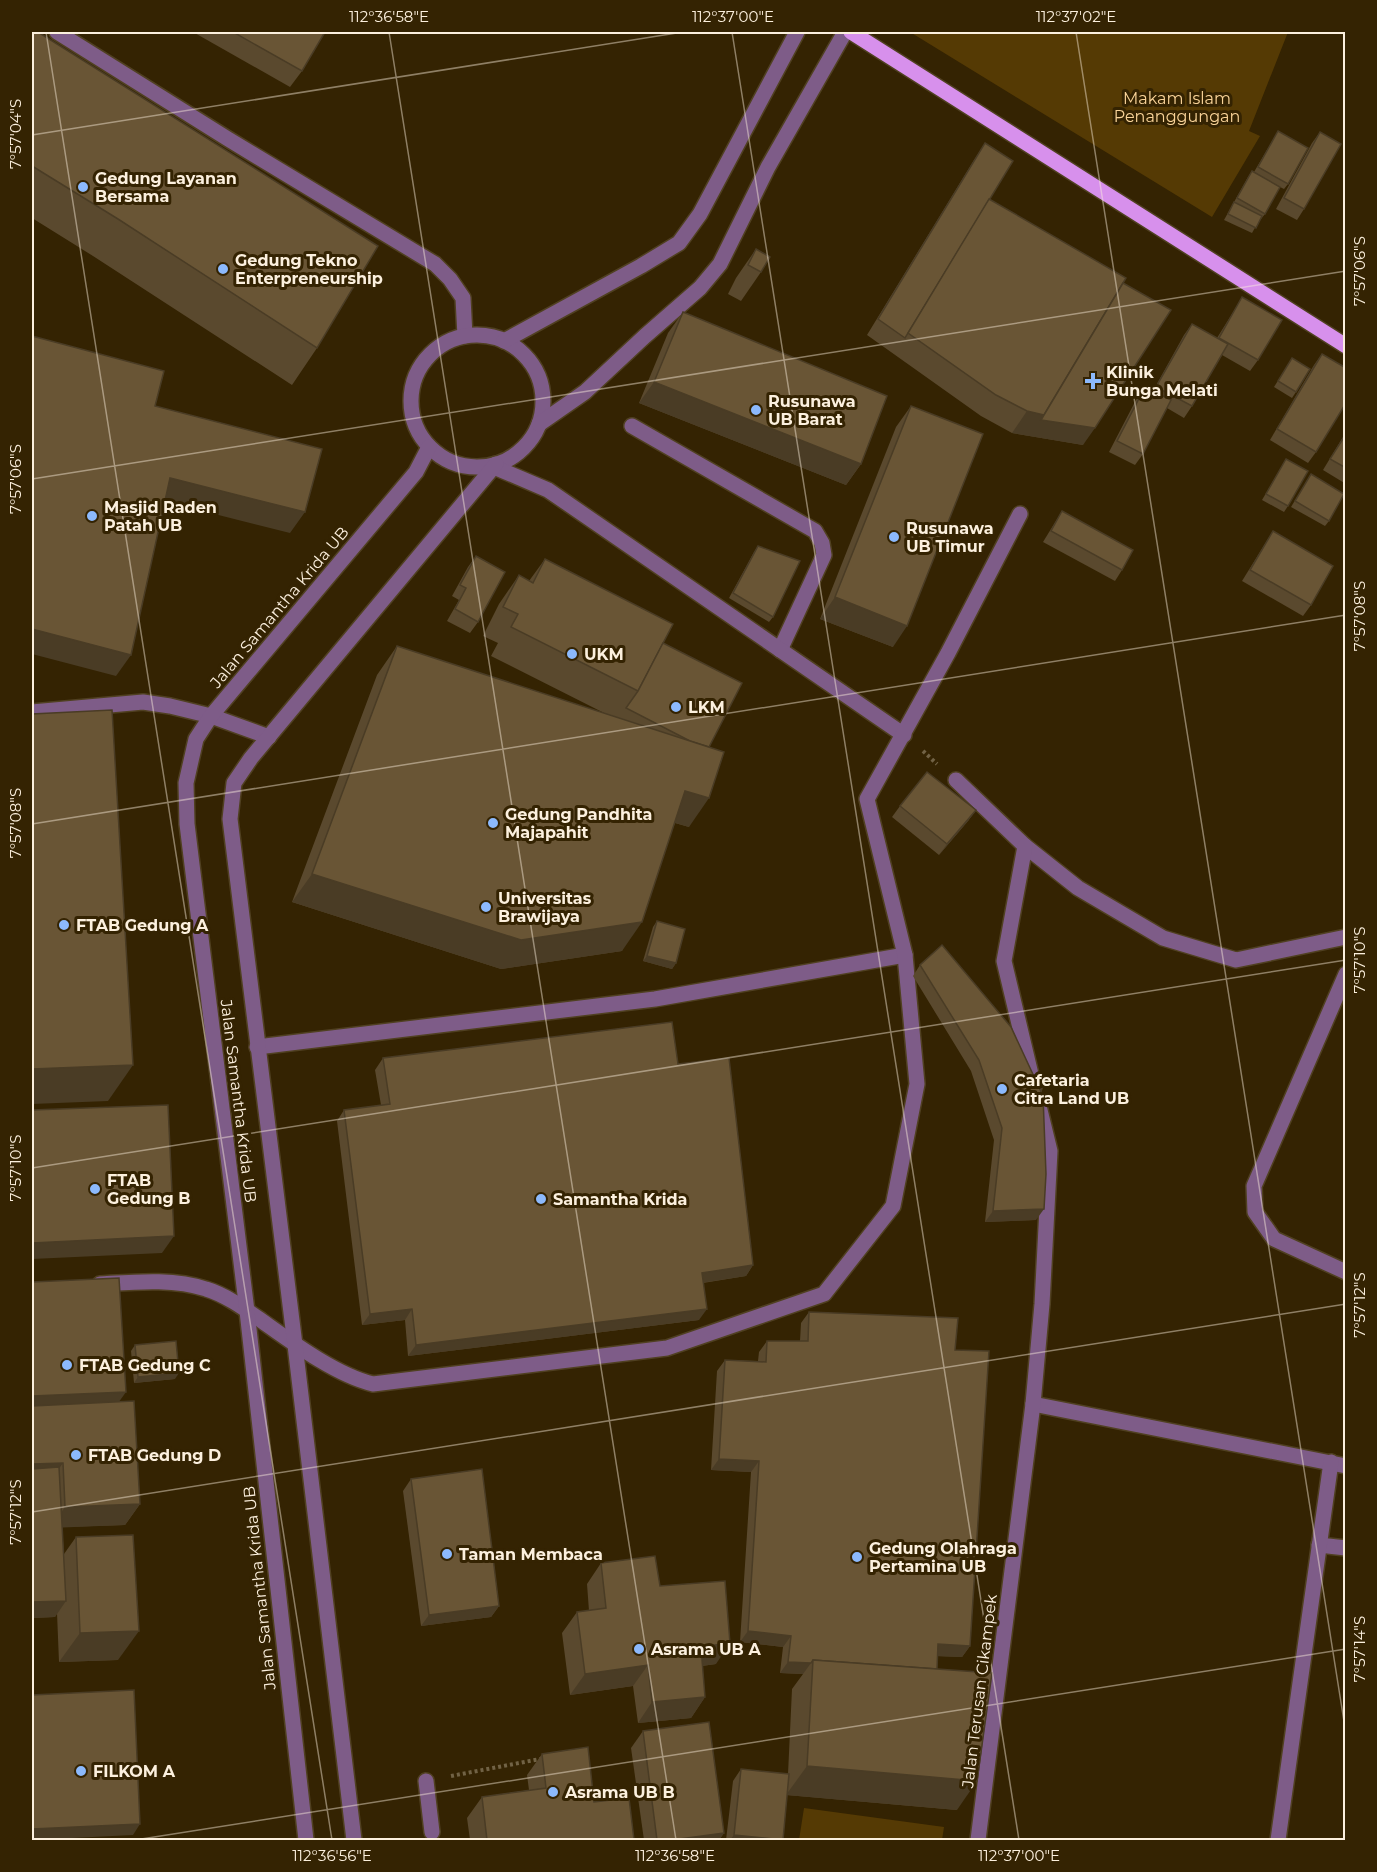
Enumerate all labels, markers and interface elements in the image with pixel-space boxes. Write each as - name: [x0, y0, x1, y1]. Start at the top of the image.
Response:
- text: 112°36'58"E: [349, 7, 429, 26]
- text: 112°37'00"E: [692, 7, 774, 26]
- text: 112°37'02"E: [1036, 7, 1116, 26]
- park label: Makam Islam Penanggungan: [1114, 89, 1240, 126]
- text: 7°57'04"S: [6, 99, 25, 169]
- place label: Gedung Layanan Bersama: [95, 169, 237, 206]
- marker: Gedung Layanan Bersama: [76, 180, 90, 194]
- text: 7°57'06"S: [1350, 236, 1369, 306]
- place label: Gedung Tekno Enterpreneurship: [235, 251, 383, 288]
- marker: Gedung Tekno Enterpreneurship: [216, 262, 230, 276]
- place label: Klinik Bunga Melati: [1106, 363, 1218, 400]
- marker: Klinik Bunga Melati: [1084, 372, 1102, 390]
- place label: Rusunawa UB Barat: [768, 392, 856, 429]
- marker: Rusunawa UB Barat: [749, 403, 763, 417]
- text: 7°57'06"S: [6, 444, 25, 514]
- place label: Masjid Raden Patah UB: [104, 498, 217, 535]
- marker: Masjid Raden Patah UB: [85, 509, 99, 523]
- place label: Rusunawa UB Timur: [906, 519, 994, 556]
- street label: Jalan Samantha Krida UB: [206, 523, 352, 693]
- marker: Rusunawa UB Timur: [887, 530, 901, 544]
- text: 7°57'08"S: [1350, 581, 1369, 651]
- place label: UKM: [584, 645, 624, 664]
- marker: UKM: [565, 647, 579, 661]
- place label: LKM: [688, 698, 725, 717]
- marker: LKM: [669, 700, 683, 714]
- text: 7°57'08"S: [6, 788, 25, 858]
- place label: Gedung Pandhita Majapahit: [505, 805, 652, 842]
- marker: Gedung Pandhita Majapahit: [486, 816, 500, 830]
- place label: Universitas Brawijaya: [498, 889, 592, 926]
- marker: Universitas Brawijaya: [479, 900, 493, 914]
- place label: FTAB Gedung A: [76, 916, 209, 935]
- marker: FTAB Gedung A: [57, 918, 71, 932]
- text: 7°57'10"S: [1350, 927, 1369, 993]
- street label: Jalan Samantha Krida UB: [216, 997, 260, 1204]
- place label: Cafetaria Citra Land UB: [1014, 1071, 1129, 1108]
- marker: Cafetaria Citra Land UB: [995, 1082, 1009, 1096]
- text: 7°57'10"S: [6, 1135, 25, 1201]
- place label: FTAB Gedung B: [107, 1171, 191, 1208]
- marker: FTAB Gedung B: [88, 1182, 102, 1196]
- place label: Samantha Krida: [553, 1190, 688, 1209]
- marker: Samantha Krida: [534, 1192, 548, 1206]
- text: 7°57'12"S: [1350, 1272, 1369, 1338]
- place label: FTAB Gedung C: [79, 1356, 211, 1375]
- marker: FTAB Gedung C: [60, 1358, 74, 1372]
- place label: FTAB Gedung D: [88, 1446, 221, 1465]
- marker: FTAB Gedung D: [69, 1448, 83, 1462]
- text: 7°57'12"S: [6, 1479, 25, 1545]
- street label: Jalan Samantha Krida UB: [239, 1485, 280, 1692]
- place label: Gedung Olahraga Pertamina UB: [869, 1539, 1017, 1576]
- place label: Taman Membaca: [459, 1545, 603, 1564]
- marker: Taman Membaca: [440, 1547, 454, 1561]
- marker: Gedung Olahraga Pertamina UB: [850, 1550, 864, 1564]
- street label: Jalan Terusan Cikampek: [958, 1593, 1001, 1790]
- text: 7°57'14"S: [1350, 1616, 1369, 1682]
- place label: Asrama UB A: [650, 1640, 761, 1659]
- marker: Asrama UB A: [632, 1642, 646, 1656]
- place label: FILKOM A: [93, 1762, 176, 1781]
- marker: FILKOM A: [74, 1764, 88, 1778]
- place label: Asrama UB B: [564, 1783, 675, 1802]
- marker: Asrama UB B: [546, 1785, 560, 1799]
- text: 112°36'56"E: [292, 1846, 372, 1865]
- text: 112°36'58"E: [635, 1846, 715, 1865]
- text: 112°37'00"E: [978, 1846, 1060, 1865]

